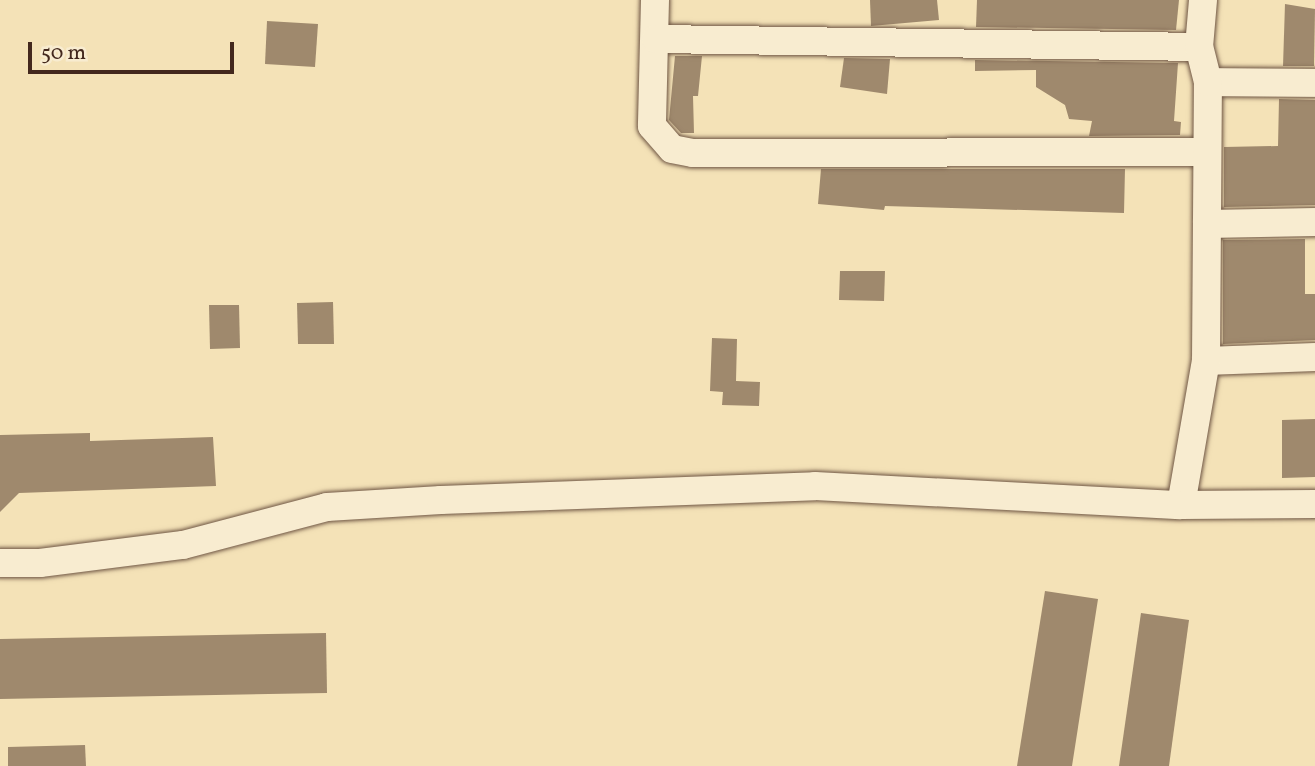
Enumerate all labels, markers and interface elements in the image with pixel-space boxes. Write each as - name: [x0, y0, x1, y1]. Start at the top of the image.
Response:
- scale bar: [32, 28, 238, 72]
- text: 50 m: [41, 39, 86, 68]

